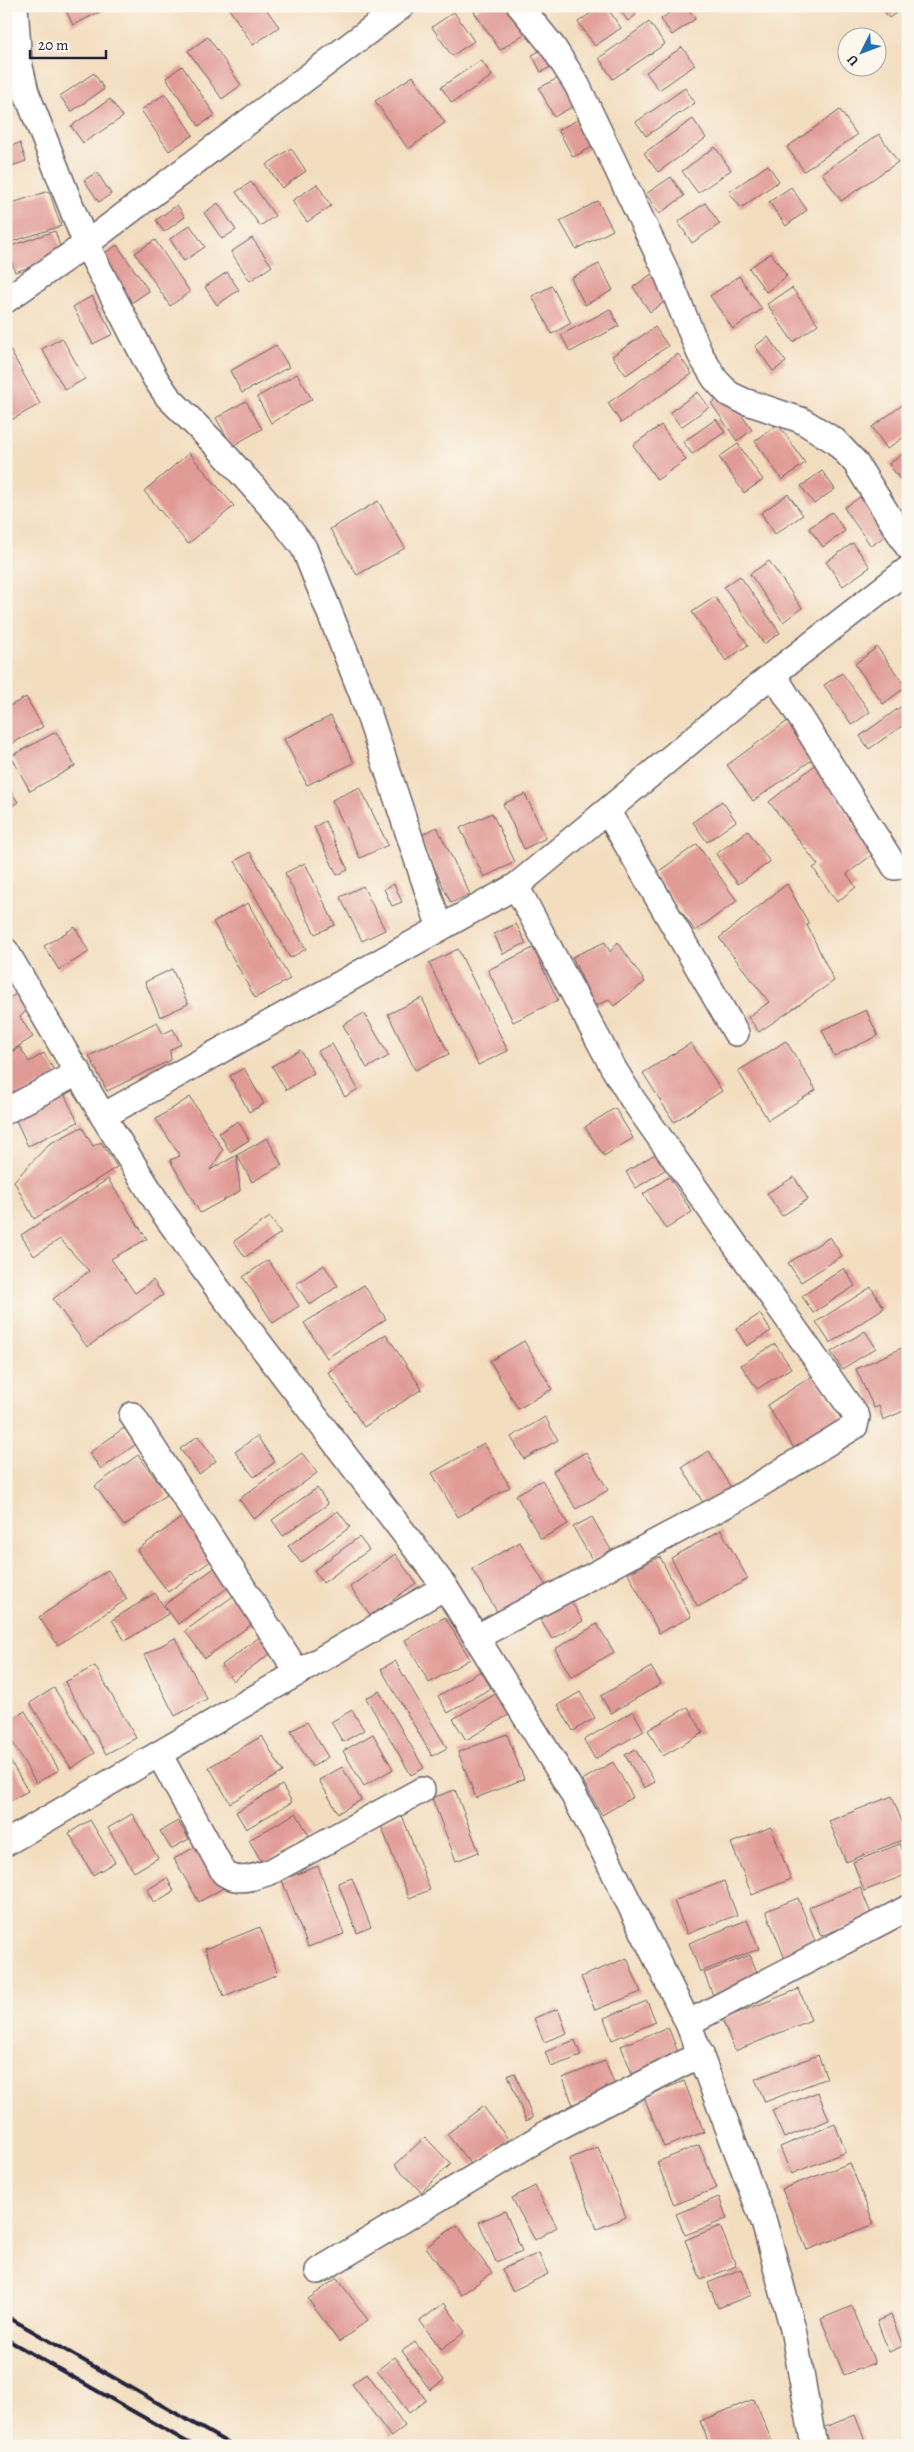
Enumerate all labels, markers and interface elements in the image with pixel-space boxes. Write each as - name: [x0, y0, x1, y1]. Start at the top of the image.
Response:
- scale bar: [30, 28, 106, 60]
- north arrow: [836, 28, 886, 78]
- text: 20 m: [38, 35, 69, 55]
- text: U: [843, 51, 863, 70]

